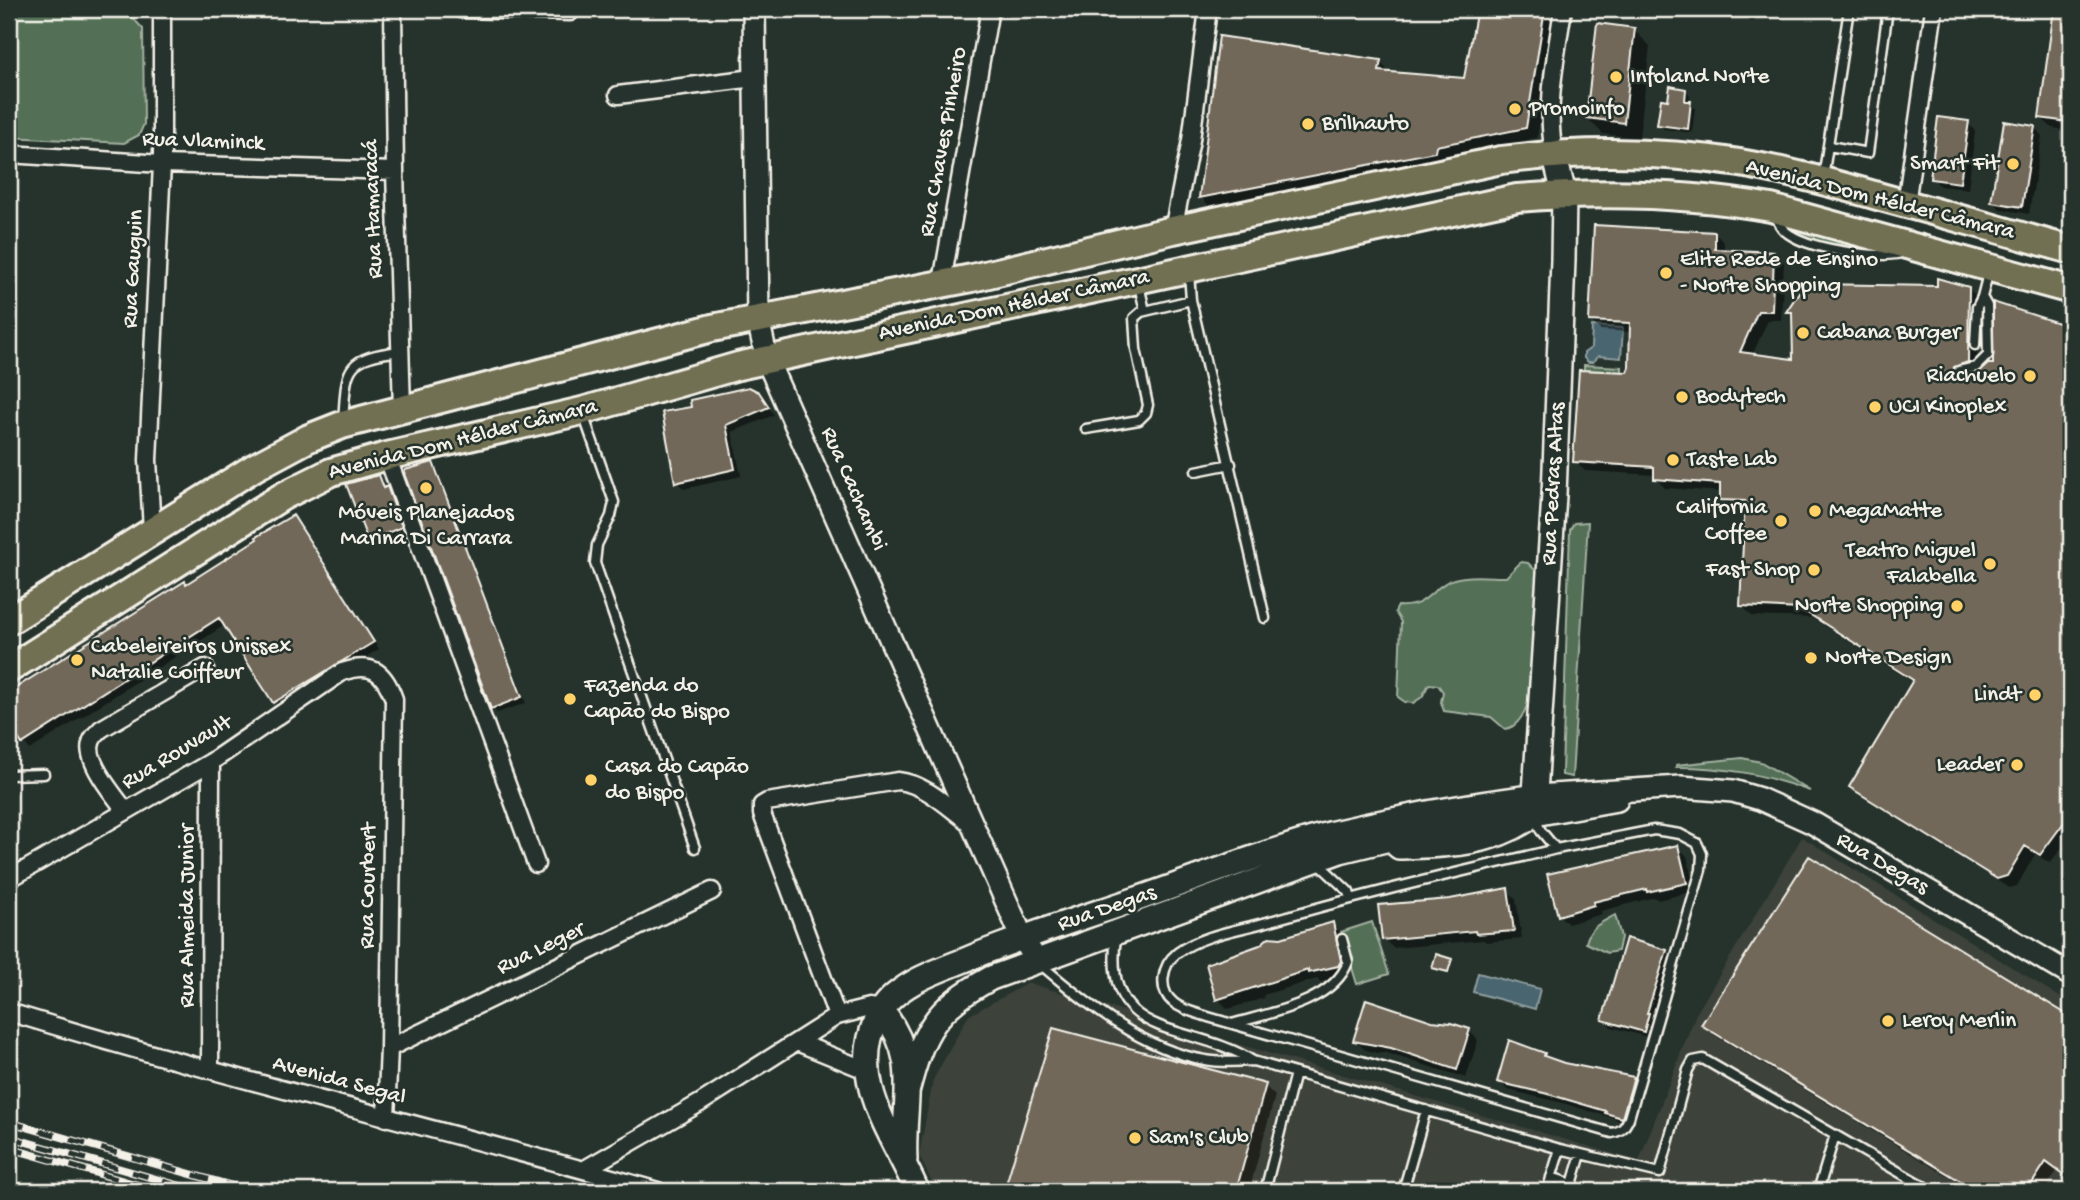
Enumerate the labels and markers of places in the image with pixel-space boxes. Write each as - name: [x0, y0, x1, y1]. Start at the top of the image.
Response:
- place label: Infoland Norte: [1630, 64, 1771, 91]
- marker: Infoland Norte: [1608, 69, 1624, 85]
- place label: Promoinfo: [1528, 96, 1625, 123]
- marker: Promoinfo: [1507, 101, 1523, 117]
- place label: Brilhauto: [1321, 111, 1409, 138]
- marker: Brilhauto: [1300, 116, 1316, 132]
- place label: Smart Fit: [1910, 151, 2001, 178]
- marker: Smart Fit: [2005, 156, 2021, 172]
- place label: Elite Rede de Ensino - Norte Shopping: [1680, 247, 1878, 300]
- marker: Elite Rede de Ensino - Norte Shopping: [1658, 265, 1674, 281]
- place label: Cabana Burger: [1817, 320, 1962, 347]
- marker: Cabana Burger: [1795, 325, 1811, 341]
- place label: Riachuelo: [1926, 363, 2016, 390]
- marker: Riachuelo: [2022, 368, 2038, 384]
- place label: Bodytech: [1695, 384, 1786, 411]
- marker: Bodytech: [1674, 389, 1690, 405]
- place label: UCI Kinoplex: [1889, 394, 2007, 421]
- marker: UCI Kinoplex: [1867, 399, 1883, 415]
- place label: Taste Lab: [1685, 447, 1777, 474]
- marker: Taste Lab: [1665, 452, 1681, 468]
- marker: Móveis Planejados Marina Di Carrara: [418, 480, 434, 496]
- place label: California Coffee: [1676, 495, 1768, 548]
- place label: MegaMatte: [1829, 498, 1943, 525]
- place label: Móveis Planejados Marina Di Carrara: [338, 500, 514, 553]
- marker: MegaMatte: [1807, 503, 1823, 519]
- marker: California Coffee: [1773, 513, 1789, 529]
- place label: Teatro Miguel Falabella: [1844, 538, 1977, 591]
- marker: Teatro Miguel Falabella: [1982, 556, 1998, 572]
- place label: Fast Shop: [1705, 557, 1800, 584]
- marker: Fast Shop: [1806, 562, 1822, 578]
- place label: Norte Shopping: [1795, 593, 1943, 620]
- marker: Norte Shopping: [1949, 598, 1965, 614]
- place label: Cabeleireiros Unissex Natalie Coiffeur: [91, 634, 291, 687]
- place label: Norte Design: [1825, 645, 1951, 672]
- marker: Norte Design: [1803, 650, 1819, 666]
- marker: Cabeleireiros Unissex Natalie Coiffeur: [69, 652, 85, 668]
- place label: Fazenda do Capão do Bispo: [583, 673, 730, 726]
- place label: Lindt: [1974, 682, 2023, 709]
- marker: Lindt: [2027, 687, 2043, 703]
- marker: Fazenda do Capão do Bispo: [562, 691, 578, 707]
- place label: Leader: [1936, 752, 2005, 779]
- place label: Casa do Capão do Bispo: [605, 754, 749, 807]
- marker: Leader: [2009, 757, 2025, 773]
- marker: Casa do Capão do Bispo: [583, 772, 599, 788]
- place label: Leroy Merlin: [1902, 1008, 2016, 1035]
- marker: Leroy Merlin: [1880, 1013, 1896, 1029]
- place label: Sam's Club: [1149, 1125, 1249, 1152]
- marker: Sam's Club: [1127, 1130, 1143, 1146]

